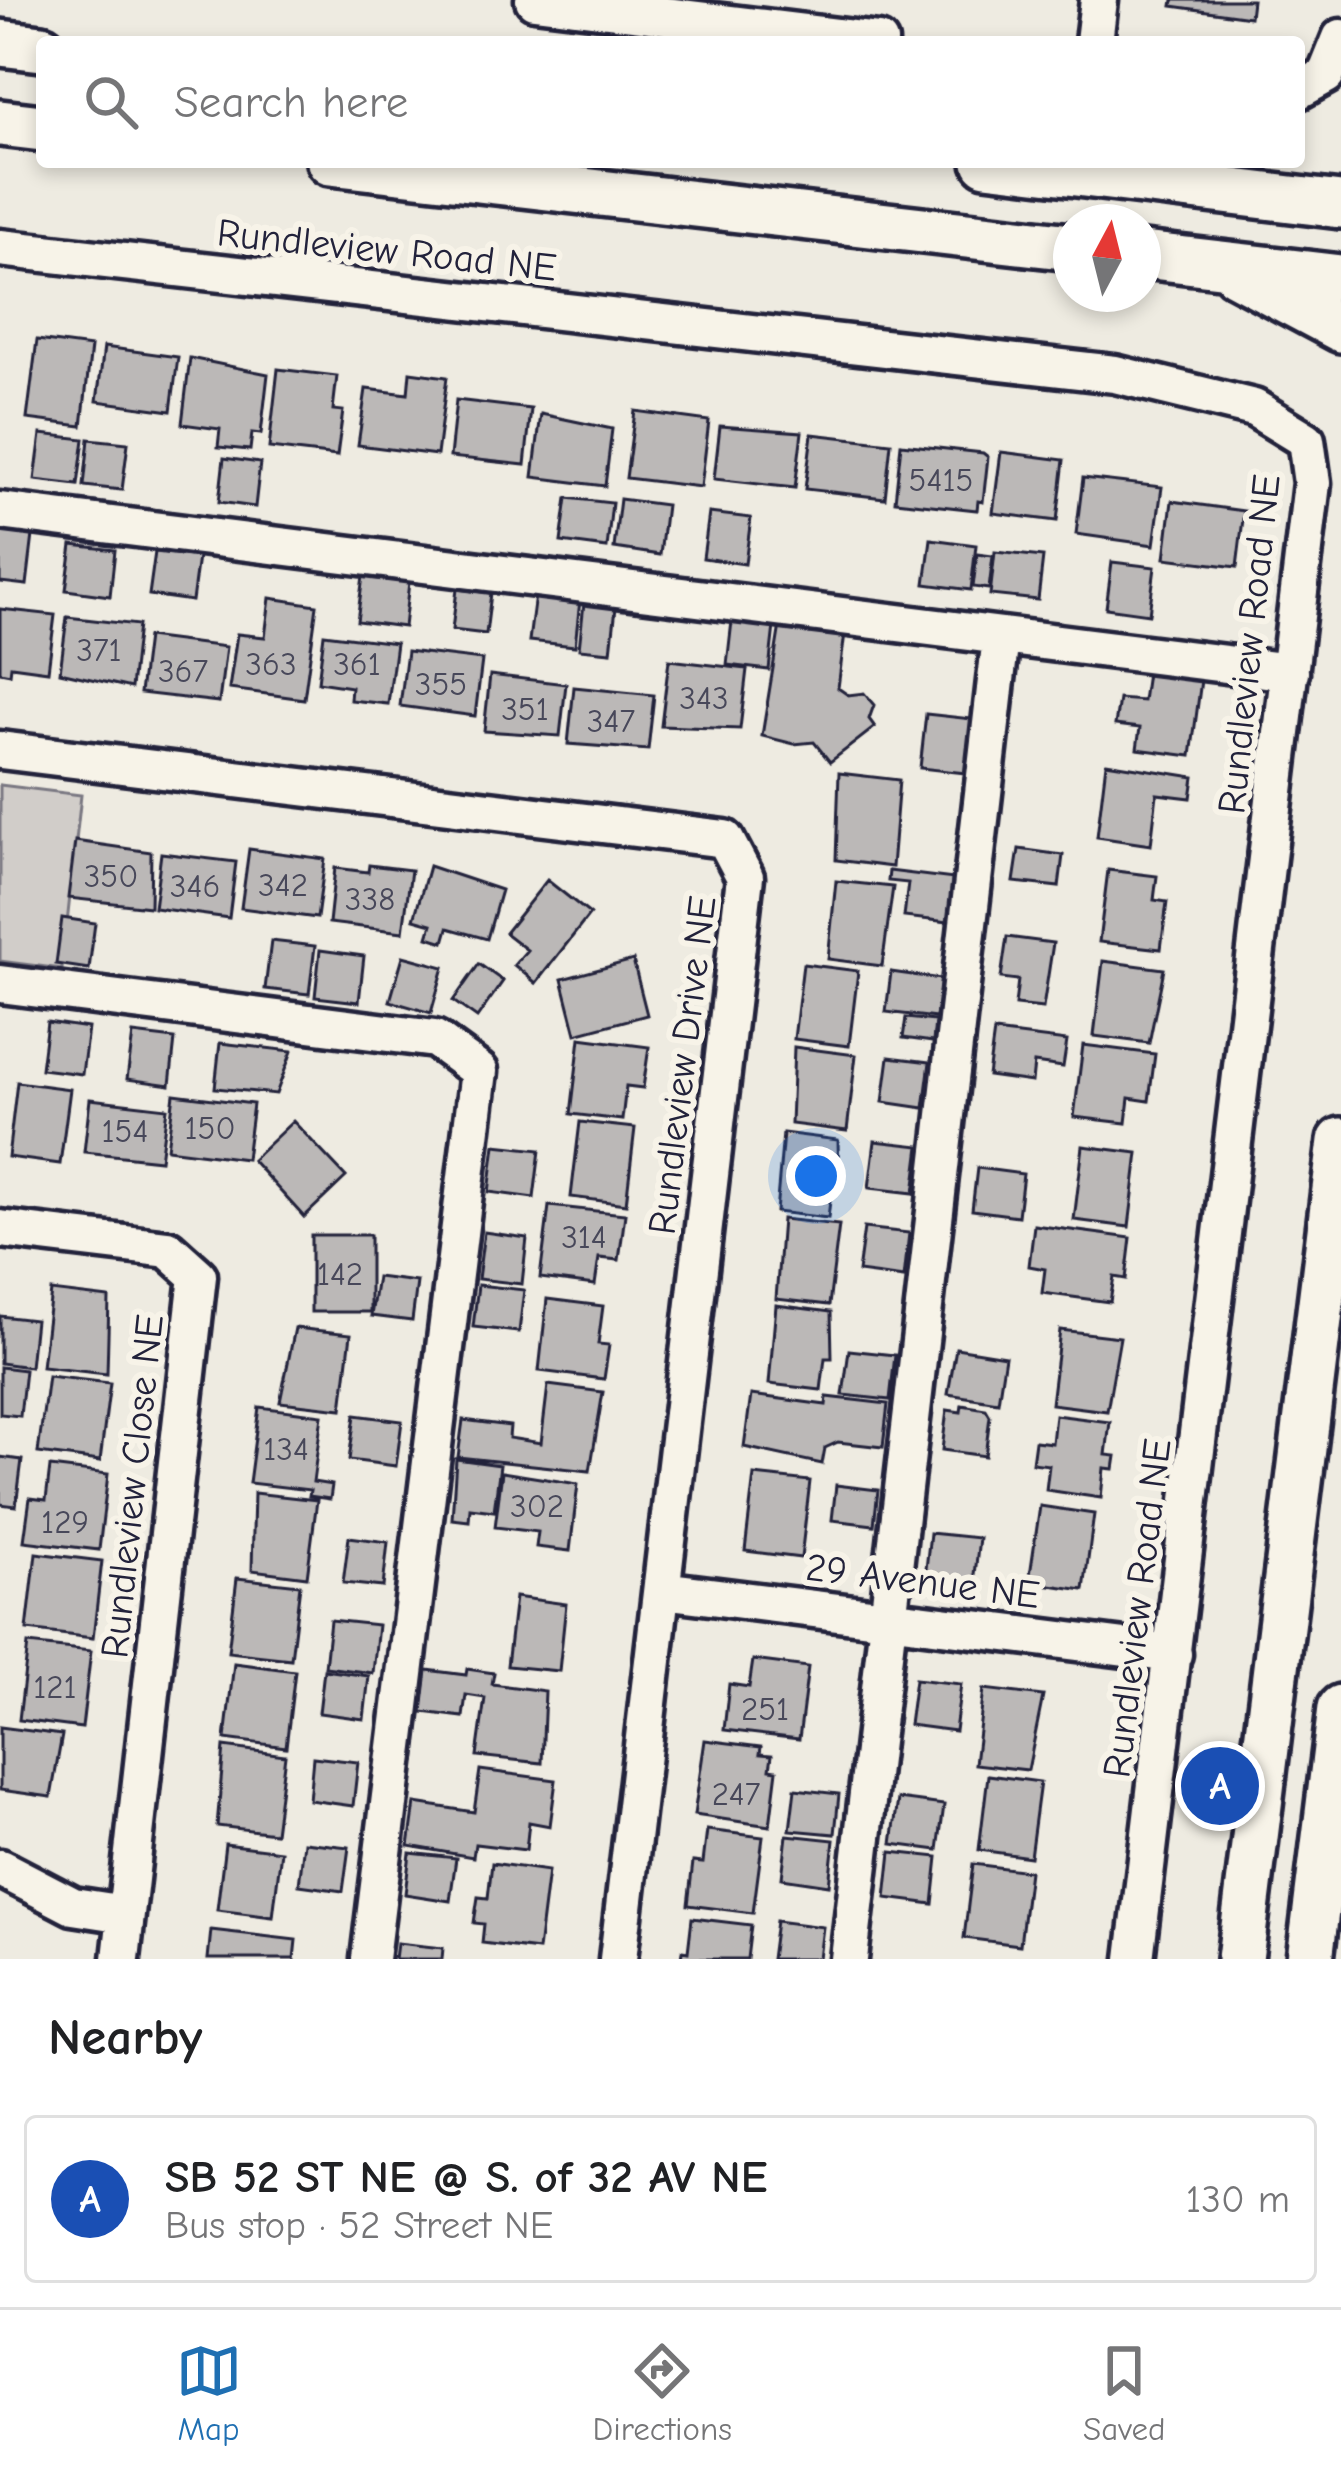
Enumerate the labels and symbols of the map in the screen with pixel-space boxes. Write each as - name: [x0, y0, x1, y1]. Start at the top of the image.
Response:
- north arrow: [1053, 204, 1161, 312]
- street label: Rundleview Road NE: [215, 210, 559, 291]
- house number: 5415: [909, 461, 973, 499]
- street label: Rundleview Road NE: [1209, 472, 1290, 816]
- house number: 371: [76, 631, 122, 669]
- house number: 363: [245, 645, 297, 683]
- house number: 361: [333, 645, 381, 683]
- house number: 367: [158, 652, 208, 690]
- house number: 355: [415, 665, 467, 703]
- house number: 343: [679, 679, 729, 717]
- house number: 351: [501, 690, 549, 728]
- house number: 347: [587, 702, 636, 740]
- house number: 350: [84, 857, 138, 895]
- house number: 342: [258, 866, 308, 904]
- house number: 346: [170, 867, 220, 905]
- house number: 338: [345, 880, 395, 918]
- street label: Rundleview Drive NE: [639, 893, 726, 1237]
- house number: 150: [184, 1109, 236, 1147]
- house number: 154: [102, 1112, 148, 1150]
- your location: [786, 1146, 846, 1206]
- house number: 314: [561, 1218, 607, 1256]
- house number: 142: [317, 1255, 363, 1293]
- street label: Rundleview Close NE: [92, 1312, 173, 1660]
- house number: 134: [263, 1430, 309, 1468]
- street label: Rundleview Road NE: [1094, 1436, 1181, 1780]
- house number: 302: [510, 1487, 564, 1525]
- house number: 129: [41, 1503, 89, 1541]
- street label: 29 Avenue NE: [803, 1545, 1042, 1618]
- house number: 121: [33, 1668, 77, 1706]
- house number: 251: [741, 1690, 789, 1728]
- pin: A: [1181, 1741, 1259, 1831]
- house number: 247: [712, 1775, 761, 1813]

